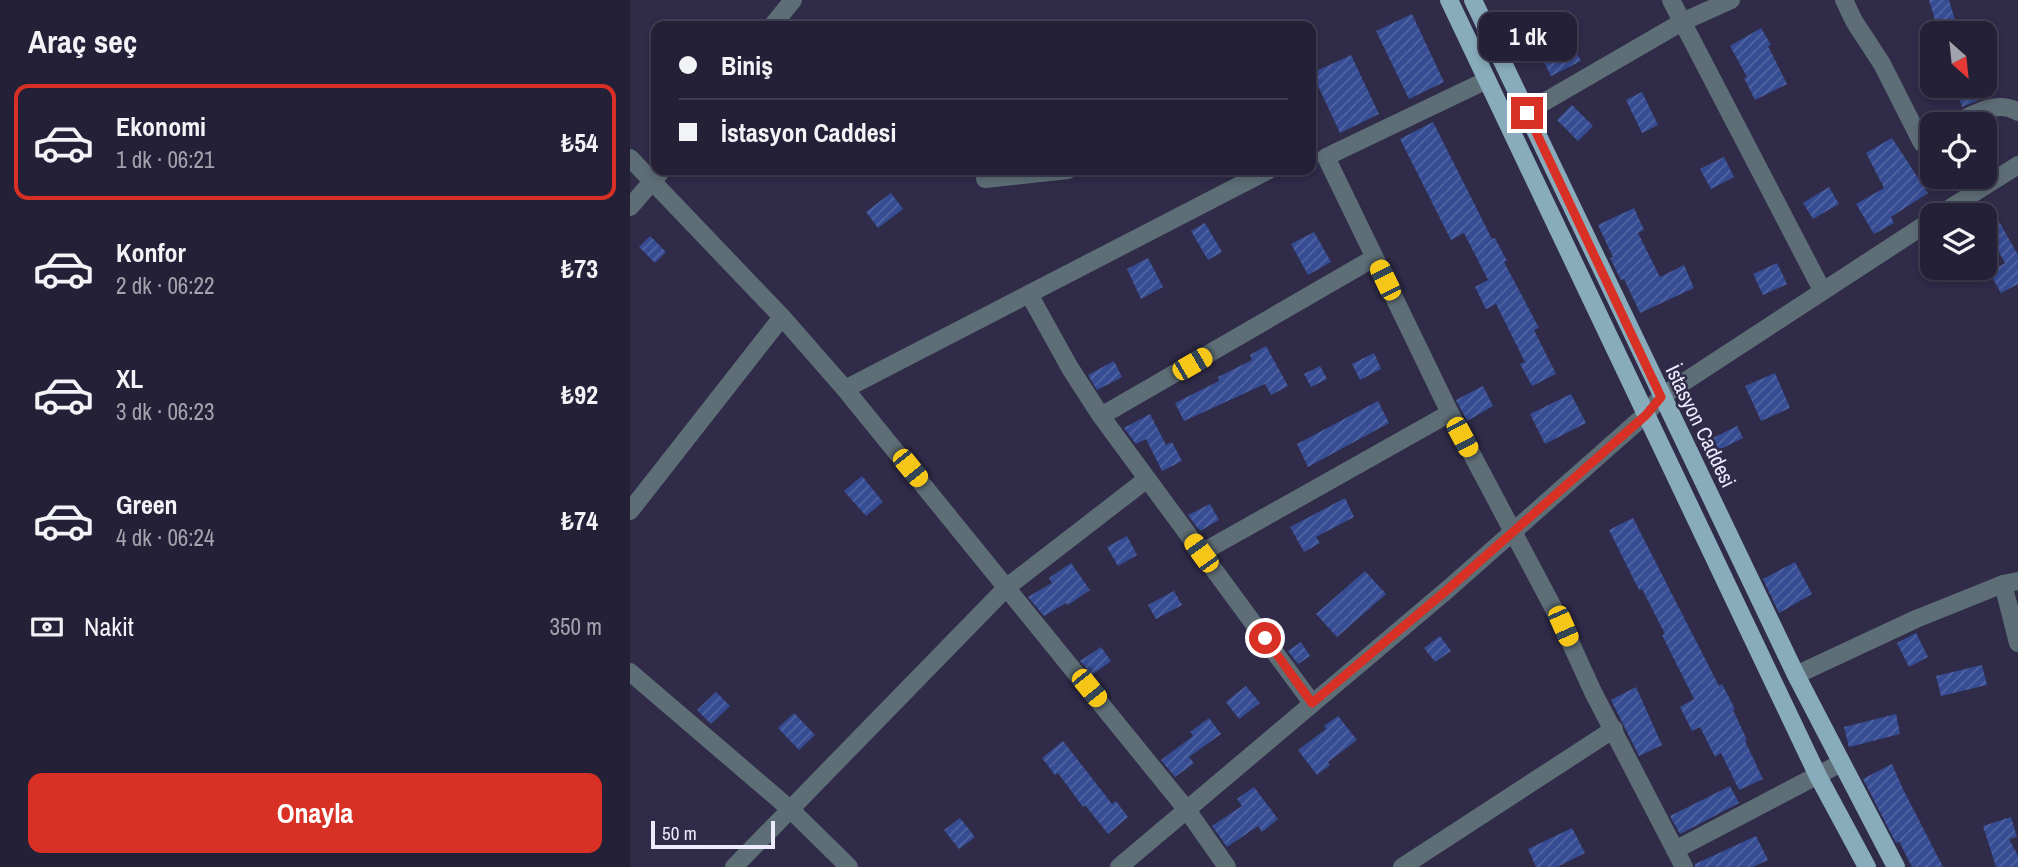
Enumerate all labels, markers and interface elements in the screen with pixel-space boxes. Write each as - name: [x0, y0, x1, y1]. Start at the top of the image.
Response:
- callout: 1 dk: [1478, 11, 1576, 60]
- text: Araç seç: [28, 20, 137, 63]
- text: 1 dk: [1509, 21, 1547, 52]
- north arrow: [1920, 21, 1997, 98]
- map controls: [1920, 21, 1997, 280]
- text: Biniş: [721, 48, 773, 83]
- route end: [1511, 97, 1543, 129]
- text: Ekonomi: [116, 109, 206, 144]
- icon: car: [32, 111, 95, 174]
- button: locate: [1920, 112, 1997, 189]
- text: İstasyon Caddesi: [721, 115, 896, 150]
- text: ₺54: [561, 125, 598, 160]
- text: 1 dk · 06:21: [116, 144, 215, 175]
- button: layers: [1920, 203, 1997, 280]
- text: Konfor: [116, 235, 186, 270]
- icon: car: [32, 237, 95, 300]
- text: ₺73: [561, 251, 598, 286]
- car: [1367, 257, 1404, 303]
- text: 2 dk · 06:22: [116, 270, 215, 301]
- car: [1169, 344, 1216, 384]
- street label: İstasyon Caddesi: [1659, 360, 1743, 492]
- text: XL: [116, 361, 143, 396]
- icon: car: [32, 363, 95, 426]
- text: ₺92: [561, 377, 598, 412]
- text: 3 dk · 06:23: [116, 396, 215, 427]
- car: [1443, 414, 1482, 460]
- car: [889, 445, 932, 491]
- text: Green: [116, 487, 178, 522]
- icon: car: [32, 489, 95, 552]
- text: ₺74: [561, 503, 598, 538]
- text: 4 dk · 06:24: [116, 522, 215, 553]
- car: [1181, 530, 1222, 576]
- car: [1545, 603, 1582, 649]
- icon: cash: [28, 608, 66, 646]
- text: Nakit: [84, 609, 134, 644]
- text: 350 m: [550, 611, 602, 642]
- route start: [1249, 622, 1281, 654]
- car: [1068, 665, 1111, 711]
- button: Onayla: [28, 773, 602, 853]
- scale bar: [651, 818, 775, 850]
- text: 50 m: [662, 820, 697, 846]

